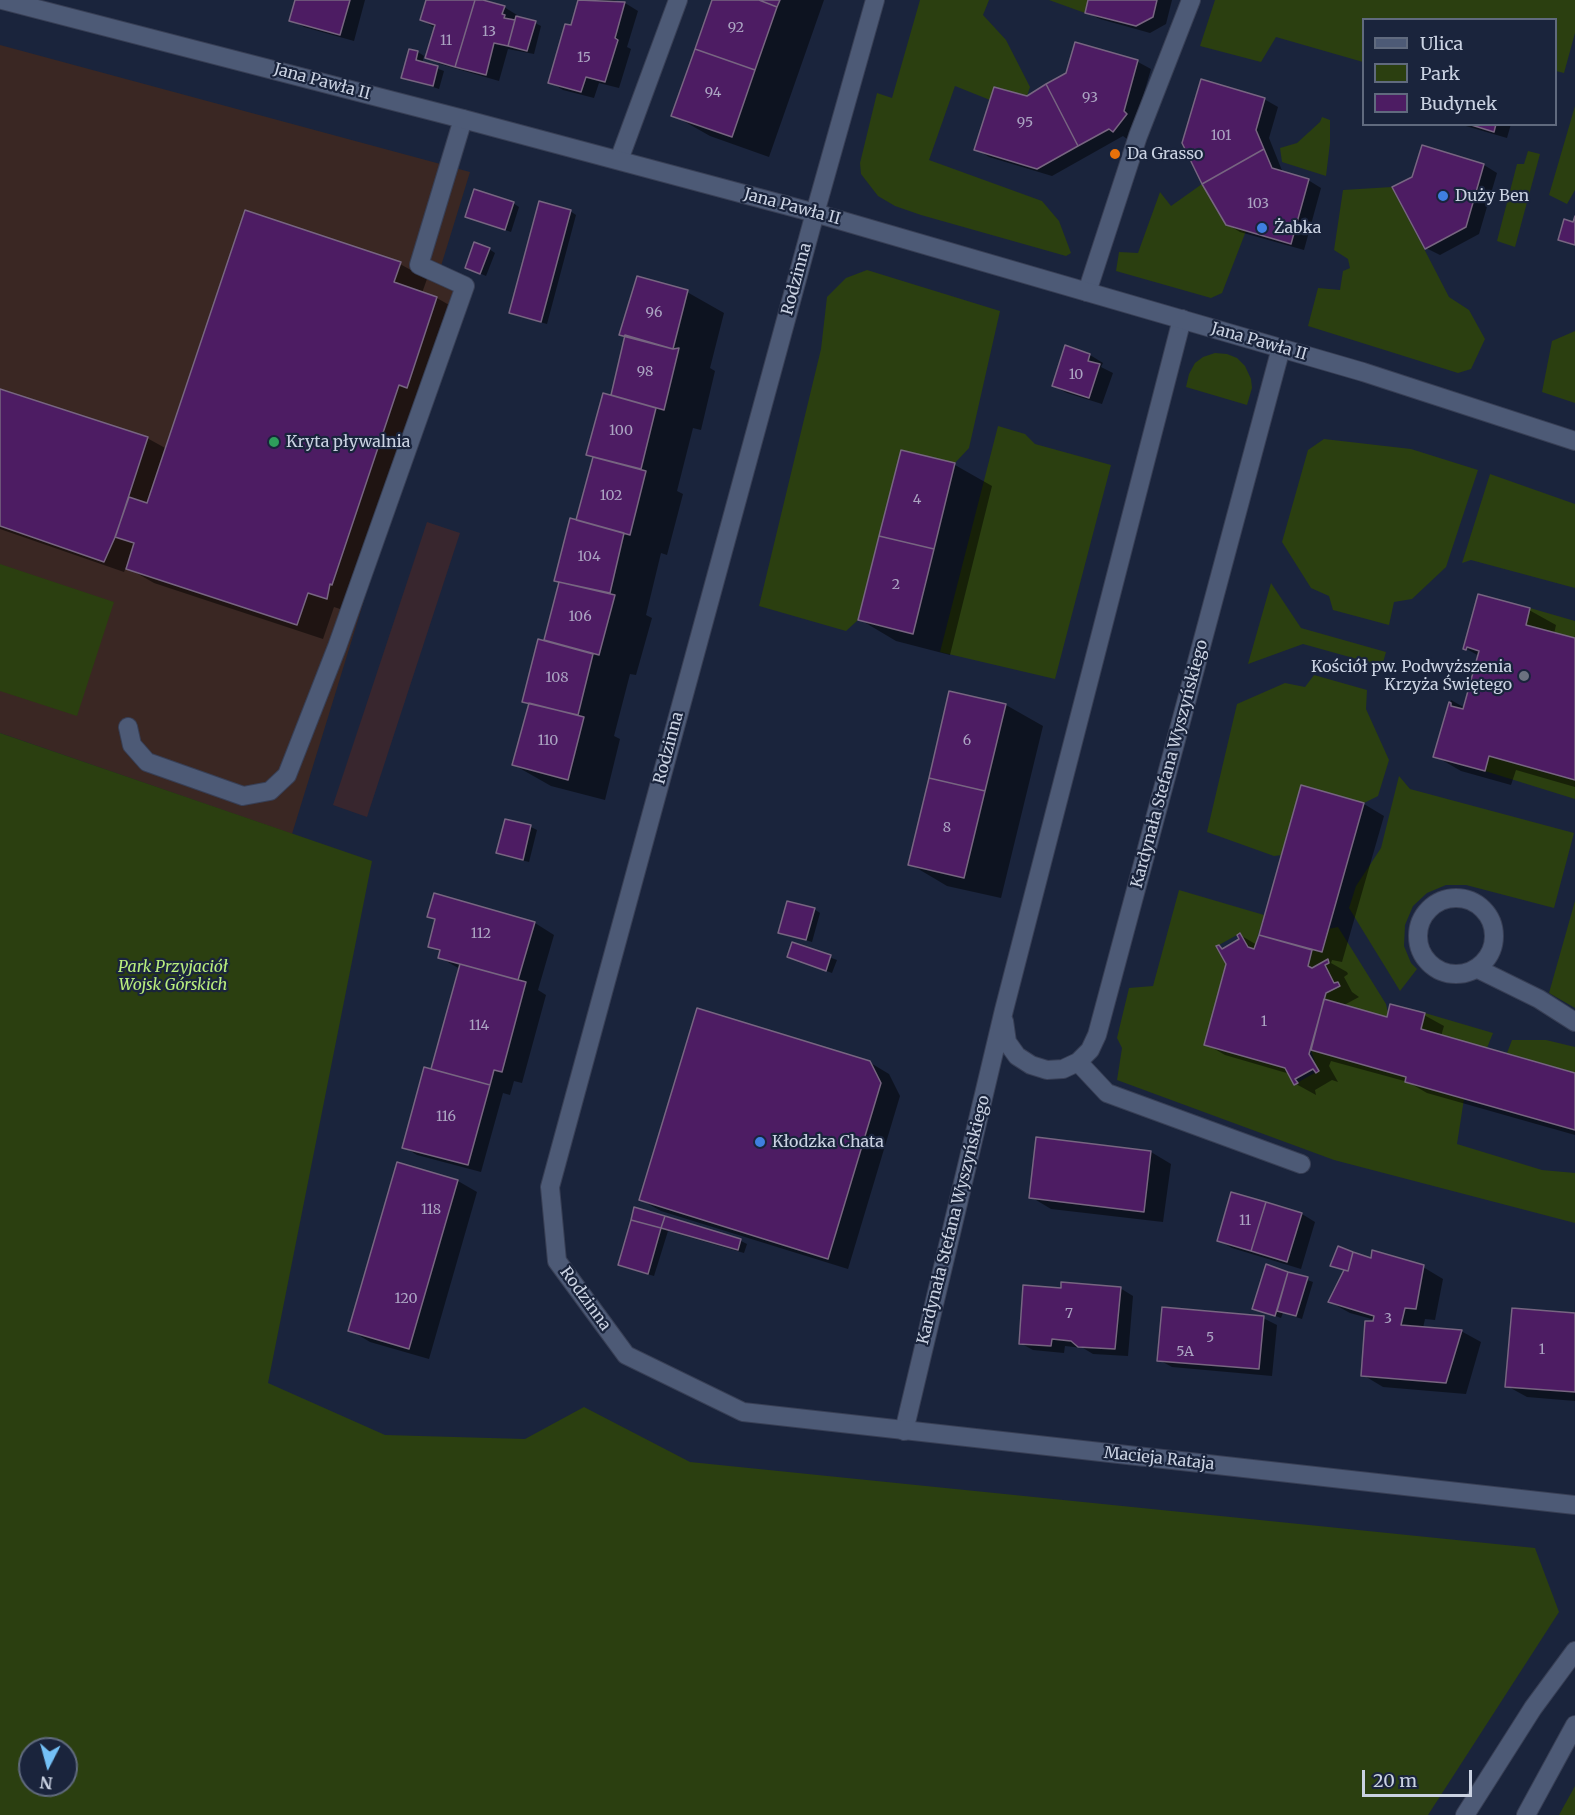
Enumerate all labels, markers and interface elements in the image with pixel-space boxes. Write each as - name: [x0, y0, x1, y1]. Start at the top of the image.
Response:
- legend: [1362, 18, 1557, 126]
- house number: 92: [728, 20, 744, 36]
- house number: 13: [482, 24, 496, 40]
- text: Ulica: [1420, 32, 1463, 55]
- house number: 11: [440, 33, 452, 49]
- house number: 15: [577, 50, 591, 66]
- street label: Jana Pawła II: [272, 60, 372, 104]
- text: Park: [1420, 62, 1460, 85]
- house number: 94: [705, 85, 721, 101]
- house number: 93: [1082, 90, 1098, 106]
- text: Budynek: [1420, 92, 1497, 115]
- house number: 95: [1017, 115, 1033, 131]
- house number: 101: [1211, 128, 1231, 144]
- place label: Da Grasso: [1127, 144, 1203, 164]
- marker: Da Grasso: [1108, 147, 1122, 161]
- street label: Jana Pawła II: [742, 185, 842, 229]
- place label: Duży Ben: [1455, 186, 1529, 206]
- marker: Duży Ben: [1436, 189, 1450, 203]
- house number: 103: [1247, 196, 1269, 212]
- place label: Żabka: [1274, 218, 1321, 238]
- marker: Żabka: [1255, 221, 1269, 235]
- street label: Rodzinna: [778, 241, 816, 317]
- house number: 96: [646, 305, 662, 321]
- street label: Jana Pawła II: [1209, 319, 1309, 365]
- house number: 98: [637, 364, 653, 380]
- house number: 10: [1069, 367, 1083, 383]
- house number: 100: [609, 423, 633, 439]
- place label: Kryta pływalnia: [286, 432, 410, 452]
- marker: Kryta pływalnia: [267, 435, 281, 449]
- house number: 102: [600, 488, 622, 504]
- house number: 4: [913, 492, 921, 508]
- house number: 104: [577, 549, 601, 565]
- house number: 2: [892, 577, 900, 593]
- house number: 106: [568, 609, 592, 625]
- street label: Kardynała Stefana Wyszyńskiego: [1128, 638, 1212, 890]
- place label: Kościół pw. Podwyższenia Krzyża Świętego: [1311, 657, 1512, 695]
- marker: Kościół pw. Podwyższenia Krzyża Świętego: [1517, 669, 1531, 683]
- house number: 108: [545, 670, 569, 686]
- street label: Rodzinna: [650, 710, 688, 786]
- house number: 110: [538, 733, 558, 749]
- house number: 6: [963, 733, 971, 749]
- house number: 8: [943, 820, 951, 836]
- house number: 112: [471, 926, 491, 942]
- park label: Park Przyjaciół Wojsk Górskich: [118, 957, 228, 995]
- house number: 1: [1261, 1014, 1267, 1030]
- house number: 114: [469, 1018, 489, 1034]
- street label: Kardynała Stefana Wyszyńskiego: [914, 1094, 994, 1346]
- house number: 116: [436, 1109, 456, 1125]
- place label: Kłodzka Chata: [772, 1132, 884, 1152]
- marker: Kłodzka Chata: [753, 1135, 767, 1149]
- house number: 118: [421, 1202, 441, 1218]
- house number: 11: [1239, 1213, 1251, 1229]
- street label: Rodzinna: [555, 1263, 615, 1335]
- house number: 120: [394, 1291, 418, 1307]
- house number: 7: [1065, 1306, 1073, 1322]
- house number: 3: [1384, 1311, 1392, 1327]
- house number: 5: [1206, 1330, 1214, 1346]
- house number: 1: [1539, 1342, 1545, 1358]
- house number: 5A: [1176, 1344, 1194, 1360]
- street label: Macieja Rataja: [1103, 1444, 1215, 1474]
- north arrow: [18, 1737, 78, 1797]
- scale bar: [1365, 1758, 1474, 1796]
- text: 20 m: [1373, 1769, 1417, 1792]
- text: N: [39, 1772, 54, 1794]

